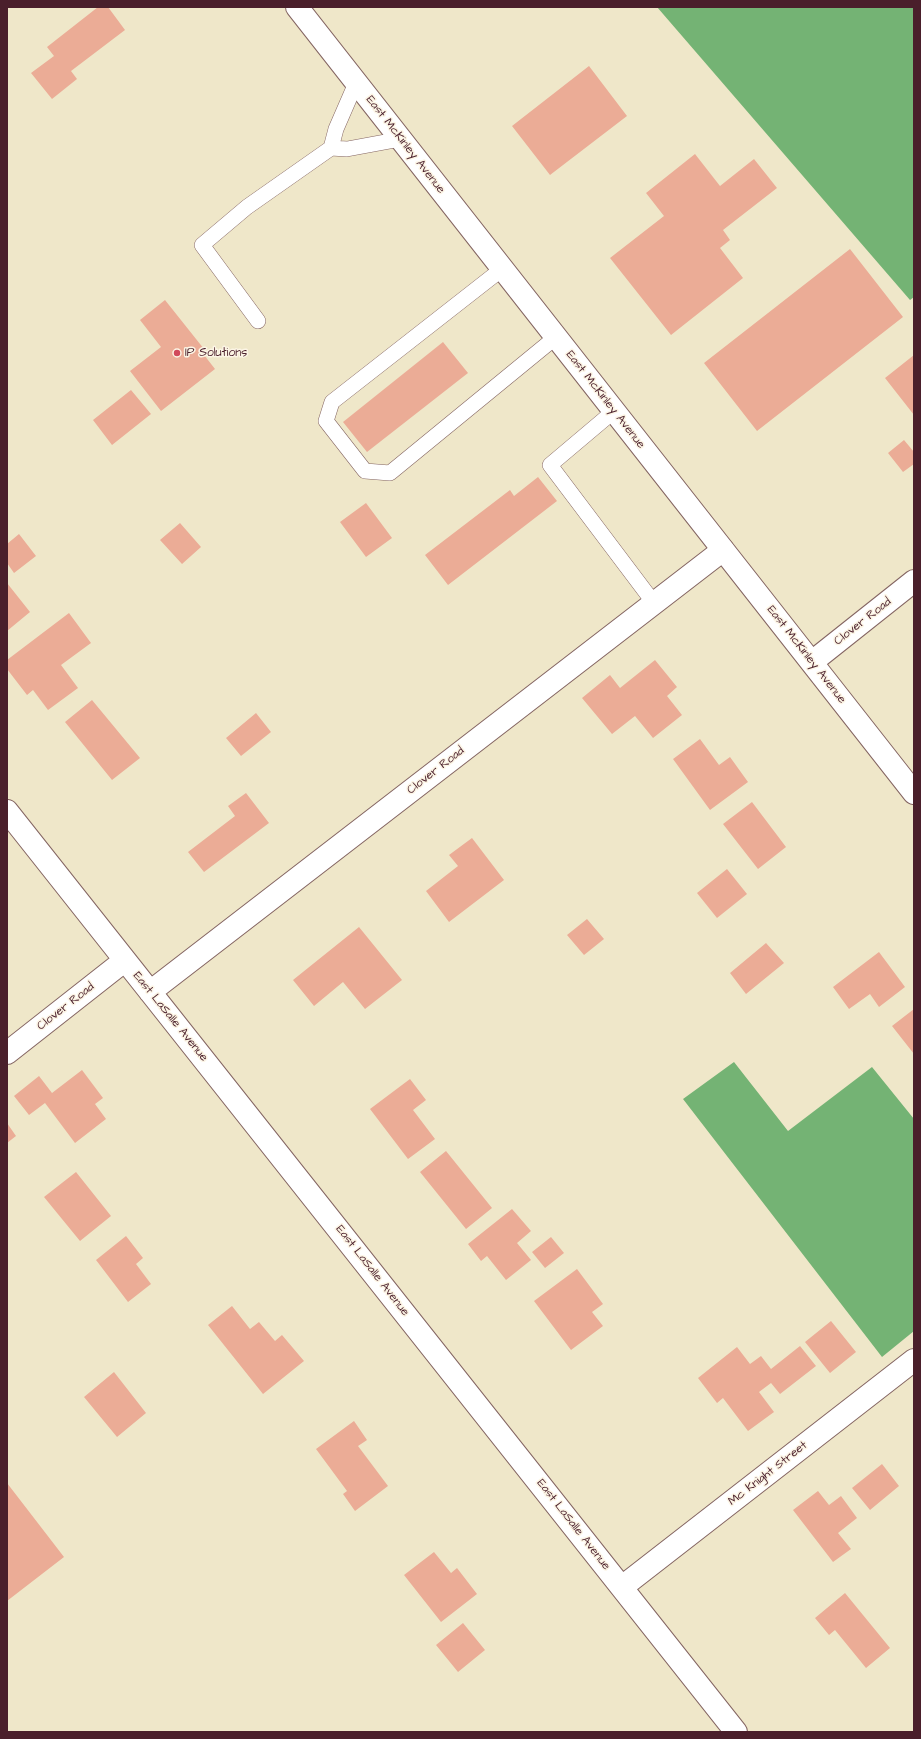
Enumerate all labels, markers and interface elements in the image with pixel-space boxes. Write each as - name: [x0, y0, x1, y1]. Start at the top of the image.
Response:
- street label: East McKinley Avenue: [362, 93, 448, 197]
- place label: IP Solutions: [185, 346, 247, 360]
- marker: IP Solutions: [172, 348, 182, 358]
- street label: East McKinley Avenue: [562, 348, 648, 452]
- street label: Clover Road: [831, 595, 895, 649]
- street label: East McKinley Avenue: [763, 603, 849, 707]
- street label: Clover Road: [404, 744, 468, 798]
- street label: East LaSalle Avenue: [129, 969, 211, 1065]
- street label: Clover Road: [34, 980, 98, 1034]
- street label: East LaSalle Avenue: [332, 1223, 412, 1319]
- street label: Mc Knight Street: [726, 1439, 810, 1509]
- street label: East LaSalle Avenue: [533, 1477, 613, 1573]

